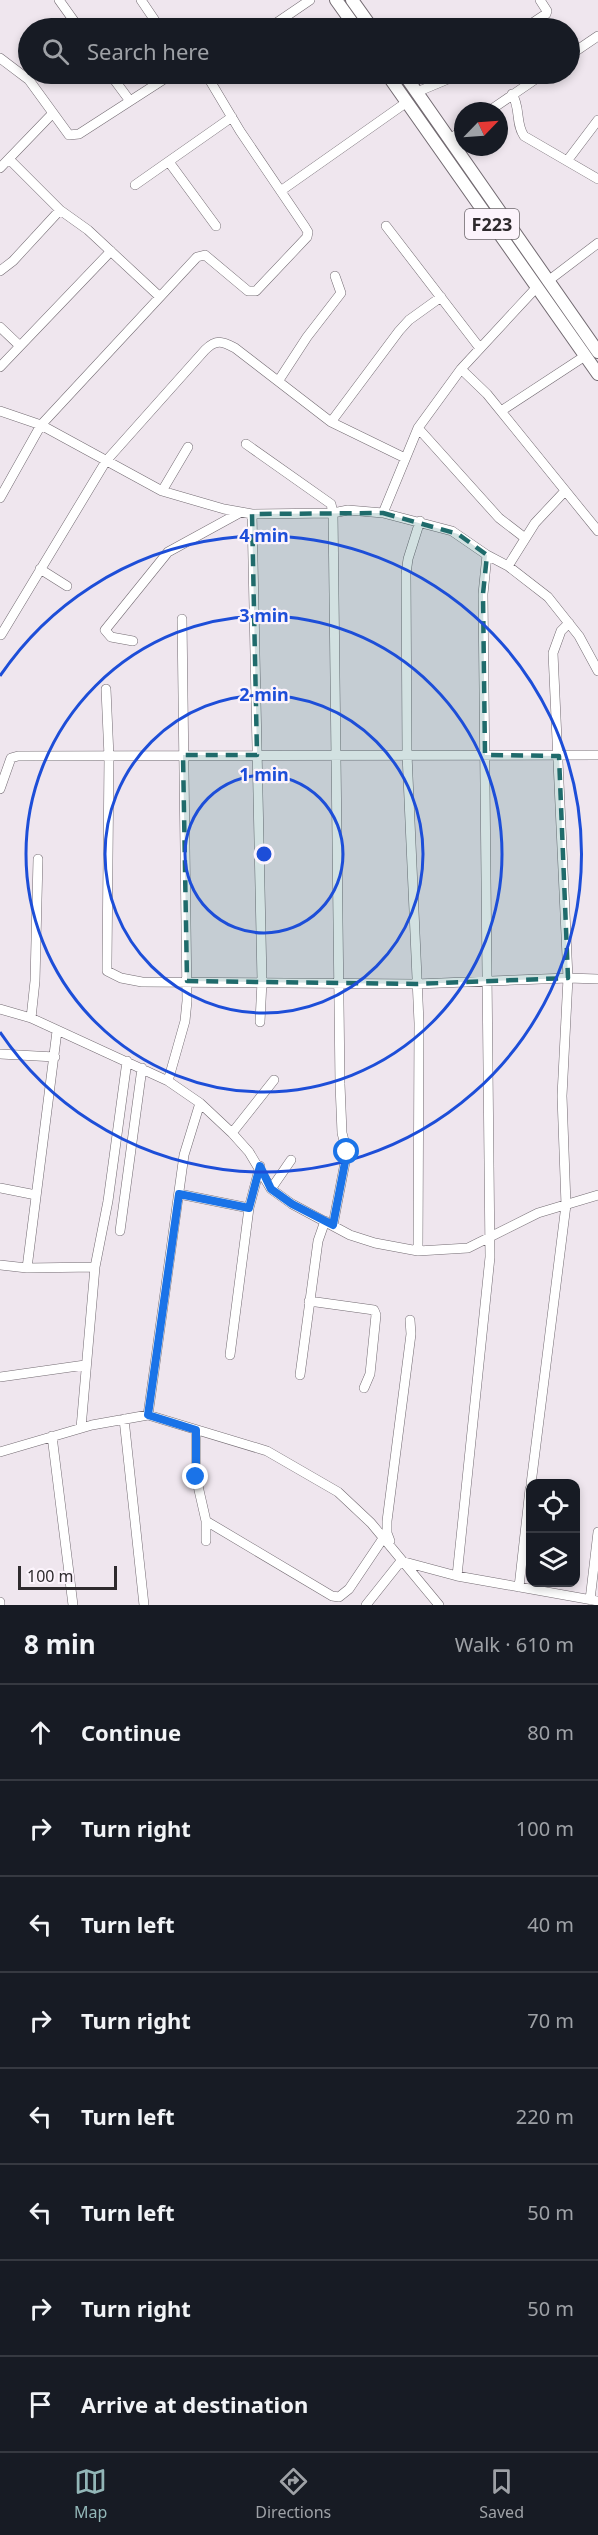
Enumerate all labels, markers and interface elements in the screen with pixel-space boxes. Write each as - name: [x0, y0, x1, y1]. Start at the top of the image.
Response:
- search box: [18, 18, 580, 84]
- icon: search: [39, 35, 72, 68]
- text: Search here: [87, 36, 209, 66]
- north arrow: [454, 102, 508, 156]
- road number: F223: [465, 209, 519, 239]
- text: 4 min: [239, 523, 289, 547]
- text: 3 min: [239, 603, 289, 627]
- text: 2 min: [239, 682, 289, 706]
- text: 1 min: [239, 762, 289, 786]
- centre of rings: [254, 844, 274, 864]
- route start: [333, 1138, 359, 1164]
- route end: [182, 1463, 208, 1489]
- map controls: [526, 1479, 580, 1587]
- button: locate: [526, 1479, 580, 1533]
- button: layers: [526, 1533, 580, 1587]
- scale bar: [18, 1563, 117, 1590]
- text: 100 m: [27, 1565, 74, 1587]
- text: 8 min: [24, 1626, 96, 1662]
- text: Walk · 610 m: [455, 1631, 574, 1658]
- icon: ahead: [24, 1716, 57, 1749]
- text: Continue: [81, 1717, 181, 1747]
- text: 80 m: [527, 1719, 574, 1746]
- icon: right: [24, 1812, 57, 1845]
- text: Turn right: [81, 1813, 191, 1843]
- text: 100 m: [516, 1815, 574, 1842]
- icon: left: [24, 1908, 57, 1941]
- text: Turn left: [81, 1909, 175, 1939]
- text: 40 m: [527, 1911, 574, 1938]
- icon: right: [24, 2004, 57, 2037]
- text: Turn right: [81, 2005, 191, 2035]
- text: 70 m: [527, 2007, 574, 2034]
- icon: left: [24, 2100, 57, 2133]
- text: Turn left: [81, 2101, 175, 2131]
- text: 220 m: [516, 2103, 574, 2130]
- icon: left: [24, 2196, 57, 2229]
- text: Turn left: [81, 2197, 175, 2227]
- text: 50 m: [527, 2199, 574, 2226]
- icon: right: [24, 2292, 57, 2325]
- text: Turn right: [81, 2293, 191, 2323]
- text: 50 m: [527, 2295, 574, 2322]
- icon: arrive: [24, 2388, 57, 2421]
- text: Arrive at destination: [81, 2389, 308, 2419]
- tab: Map: [74, 2465, 107, 2523]
- tab: Directions: [255, 2465, 331, 2523]
- tab: Saved: [479, 2465, 524, 2523]

